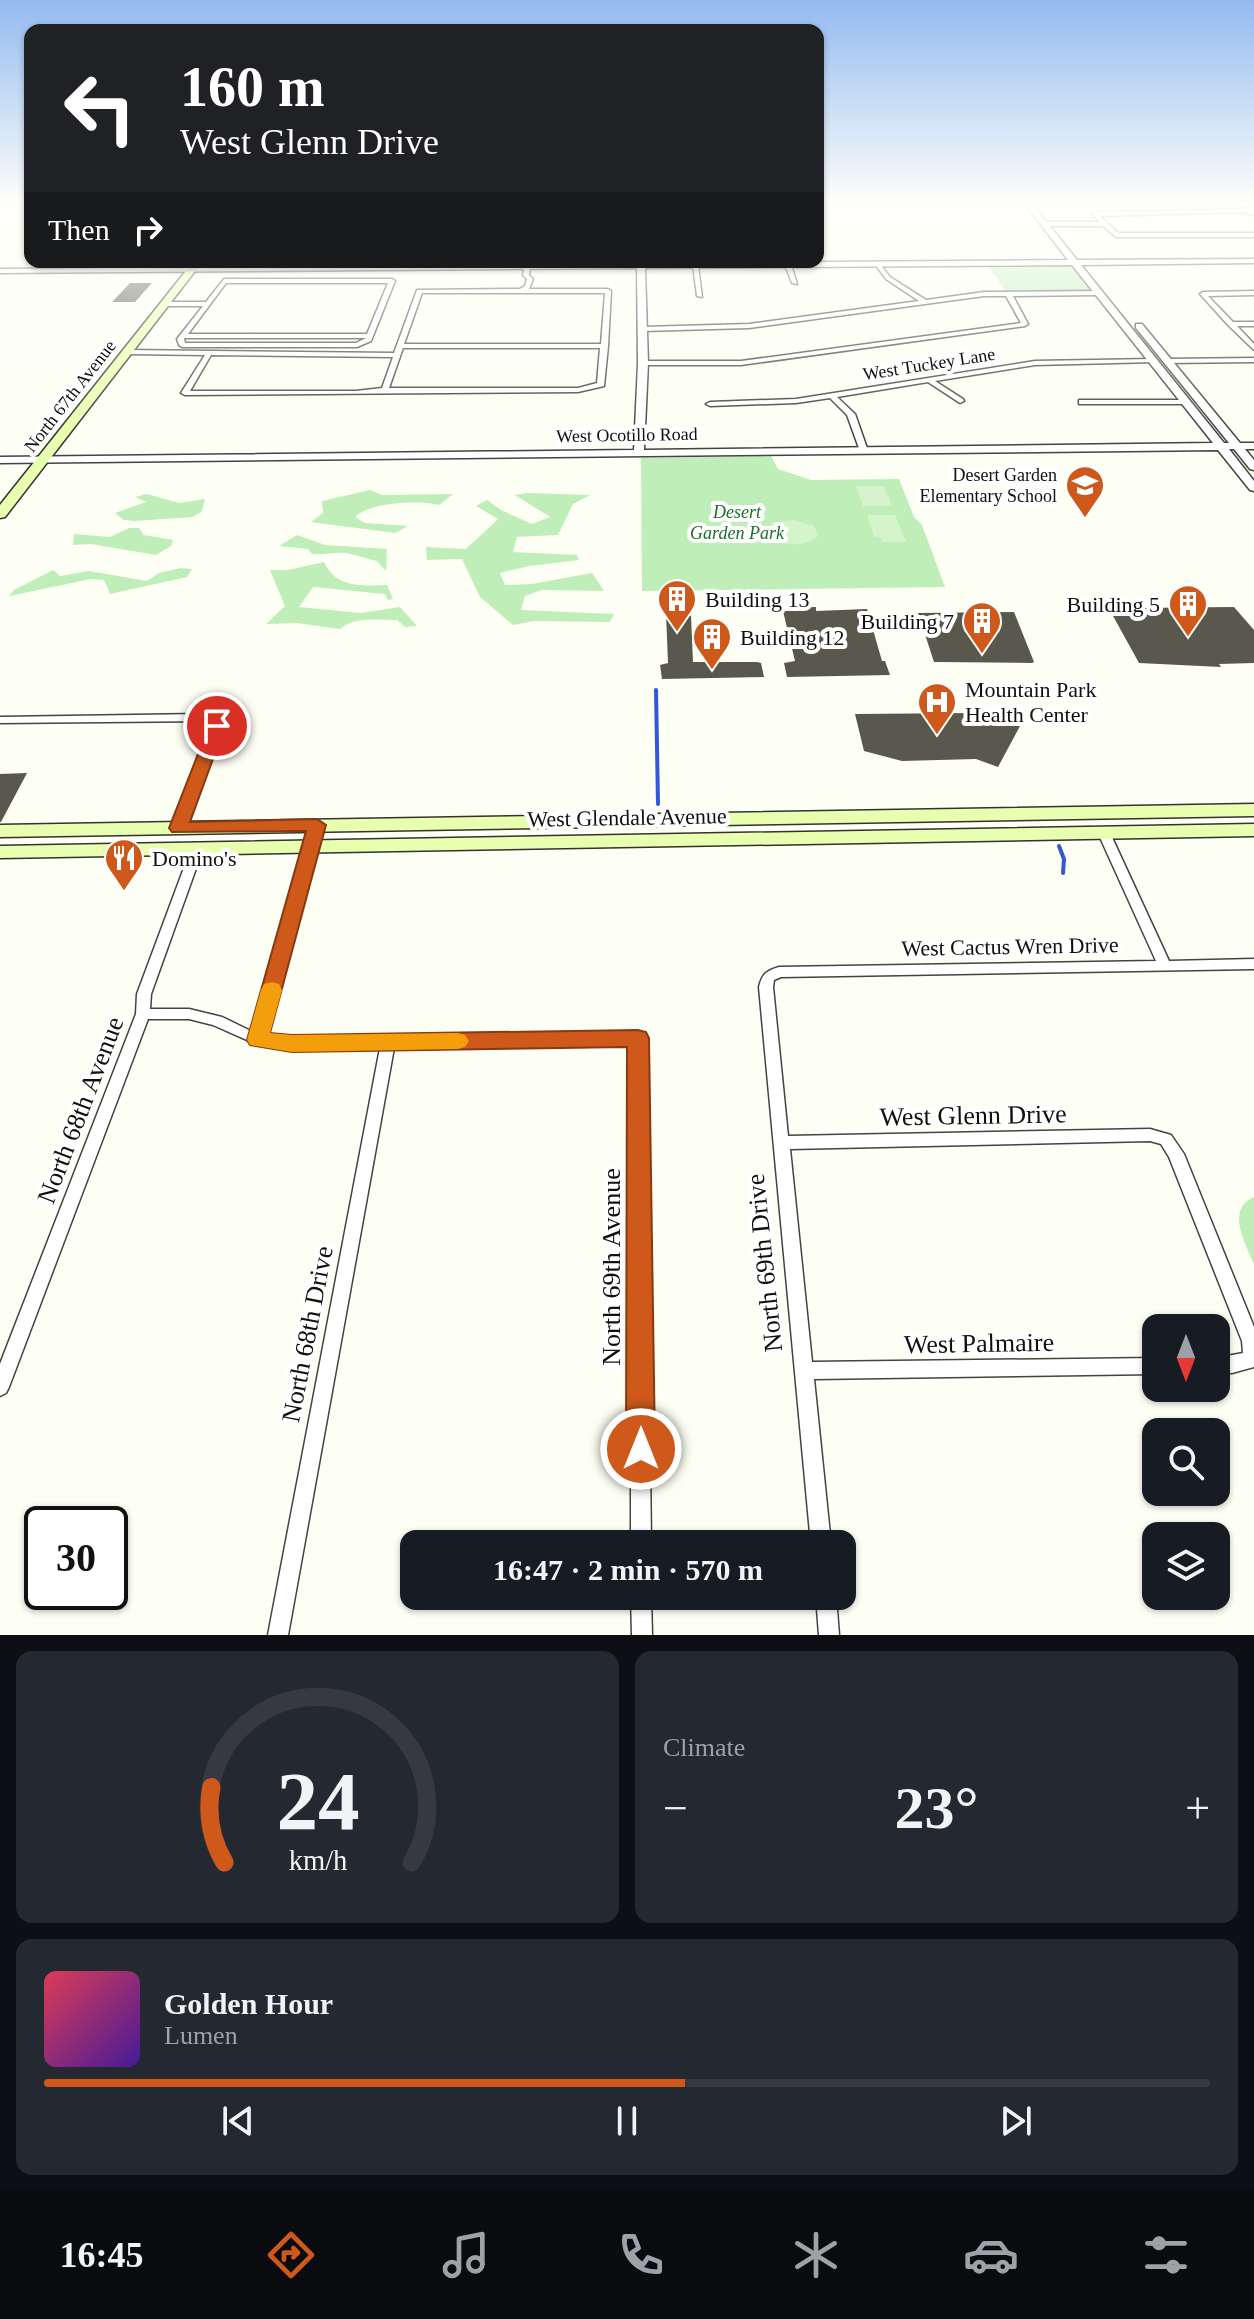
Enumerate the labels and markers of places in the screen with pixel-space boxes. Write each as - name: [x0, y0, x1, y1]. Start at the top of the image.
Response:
- school or university icon: Desert Garden Elementary School: [1064, 464, 1106, 519]
- place label: Desert Garden Elementary School: [920, 465, 1057, 506]
- building icon: Building 13: [656, 578, 698, 633]
- building icon: Building 5: [1167, 583, 1209, 638]
- place label: Building 13: [705, 587, 810, 612]
- place label: Building 5: [1066, 592, 1160, 617]
- building icon: Building 7: [961, 600, 1003, 655]
- place label: Building 7: [860, 609, 954, 634]
- building icon: Building 12: [691, 616, 733, 671]
- place label: Building 12: [740, 625, 845, 650]
- place label: Mountain Park Health Center: [965, 677, 1096, 727]
- hospital icon: Mountain Park Health Center: [916, 681, 958, 736]
- pin: [183, 692, 251, 760]
- restaurant icon: Domino's: [103, 837, 145, 892]
- place label: Domino's: [152, 846, 237, 871]

